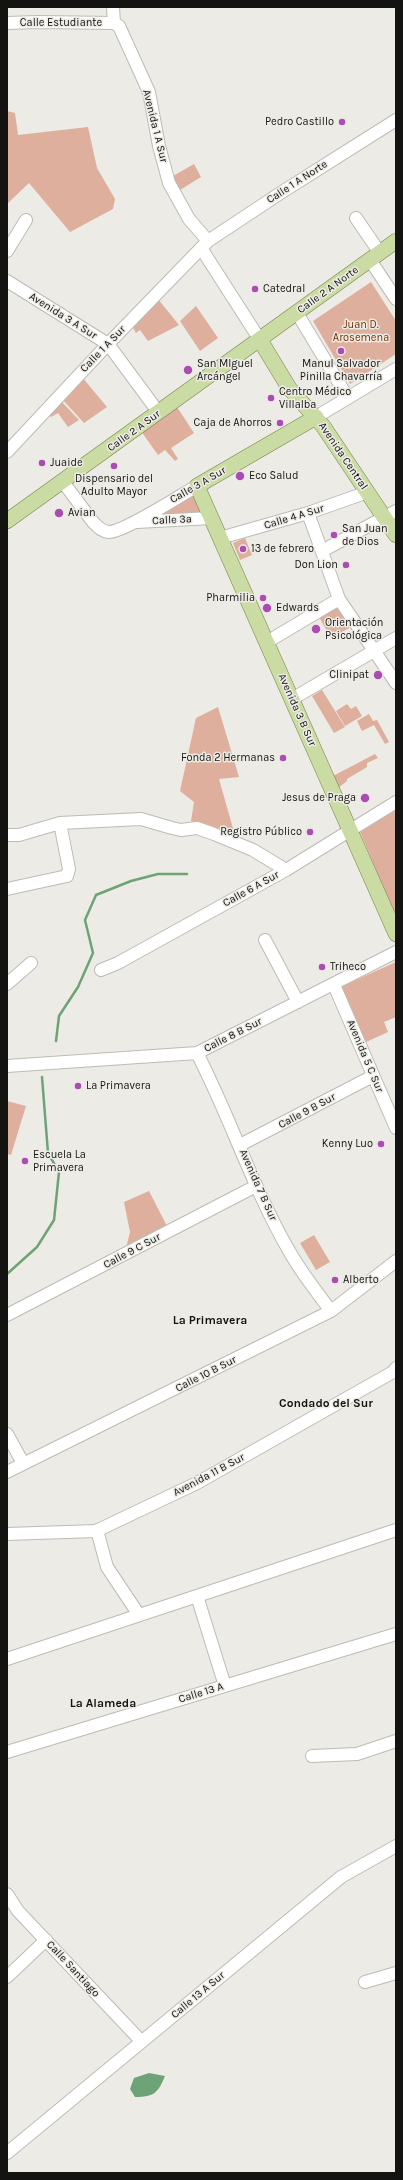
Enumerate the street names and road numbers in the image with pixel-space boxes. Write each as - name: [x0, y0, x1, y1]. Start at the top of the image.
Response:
- street label: Calle Estudiante: [20, 16, 102, 30]
- street label: Avenida 1 A Sur: [140, 88, 170, 164]
- street label: Calle 1 A Norte: [264, 157, 330, 207]
- street label: Calle 2 A Norte: [295, 263, 361, 317]
- street label: Avenida 3 A Sur: [27, 290, 99, 342]
- street label: Calle 1 A Sur: [78, 323, 128, 375]
- street label: Calle 2 A Sur: [105, 407, 163, 455]
- street label: Avenida Central: [316, 420, 370, 492]
- street label: Calle 3 A Sur: [168, 464, 228, 506]
- street label: Calle 4 A Sur: [262, 502, 326, 532]
- street label: Calle 3a: [152, 512, 192, 528]
- street label: Avenida 3 B Sur: [275, 672, 319, 748]
- street label: Calle 6 A Sur: [221, 868, 281, 910]
- street label: Calle 8 B Sur: [202, 1015, 264, 1055]
- street label: Avenida 5 C Sur: [344, 1018, 386, 1094]
- street label: Calle 9 B Sur: [276, 1090, 338, 1132]
- street label: Avenida 7 B Sur: [236, 1147, 280, 1223]
- street label: Calle 9 C Sur: [101, 1230, 163, 1272]
- street label: Calle 10 B Sur: [173, 1353, 239, 1395]
- street label: Avenida 11 B Sur: [171, 1451, 247, 1499]
- street label: Calle 13 A: [177, 1680, 225, 1706]
- street label: Calle Santiago: [44, 1938, 102, 2000]
- street label: Calle 13 A Sur: [168, 1969, 228, 2021]

